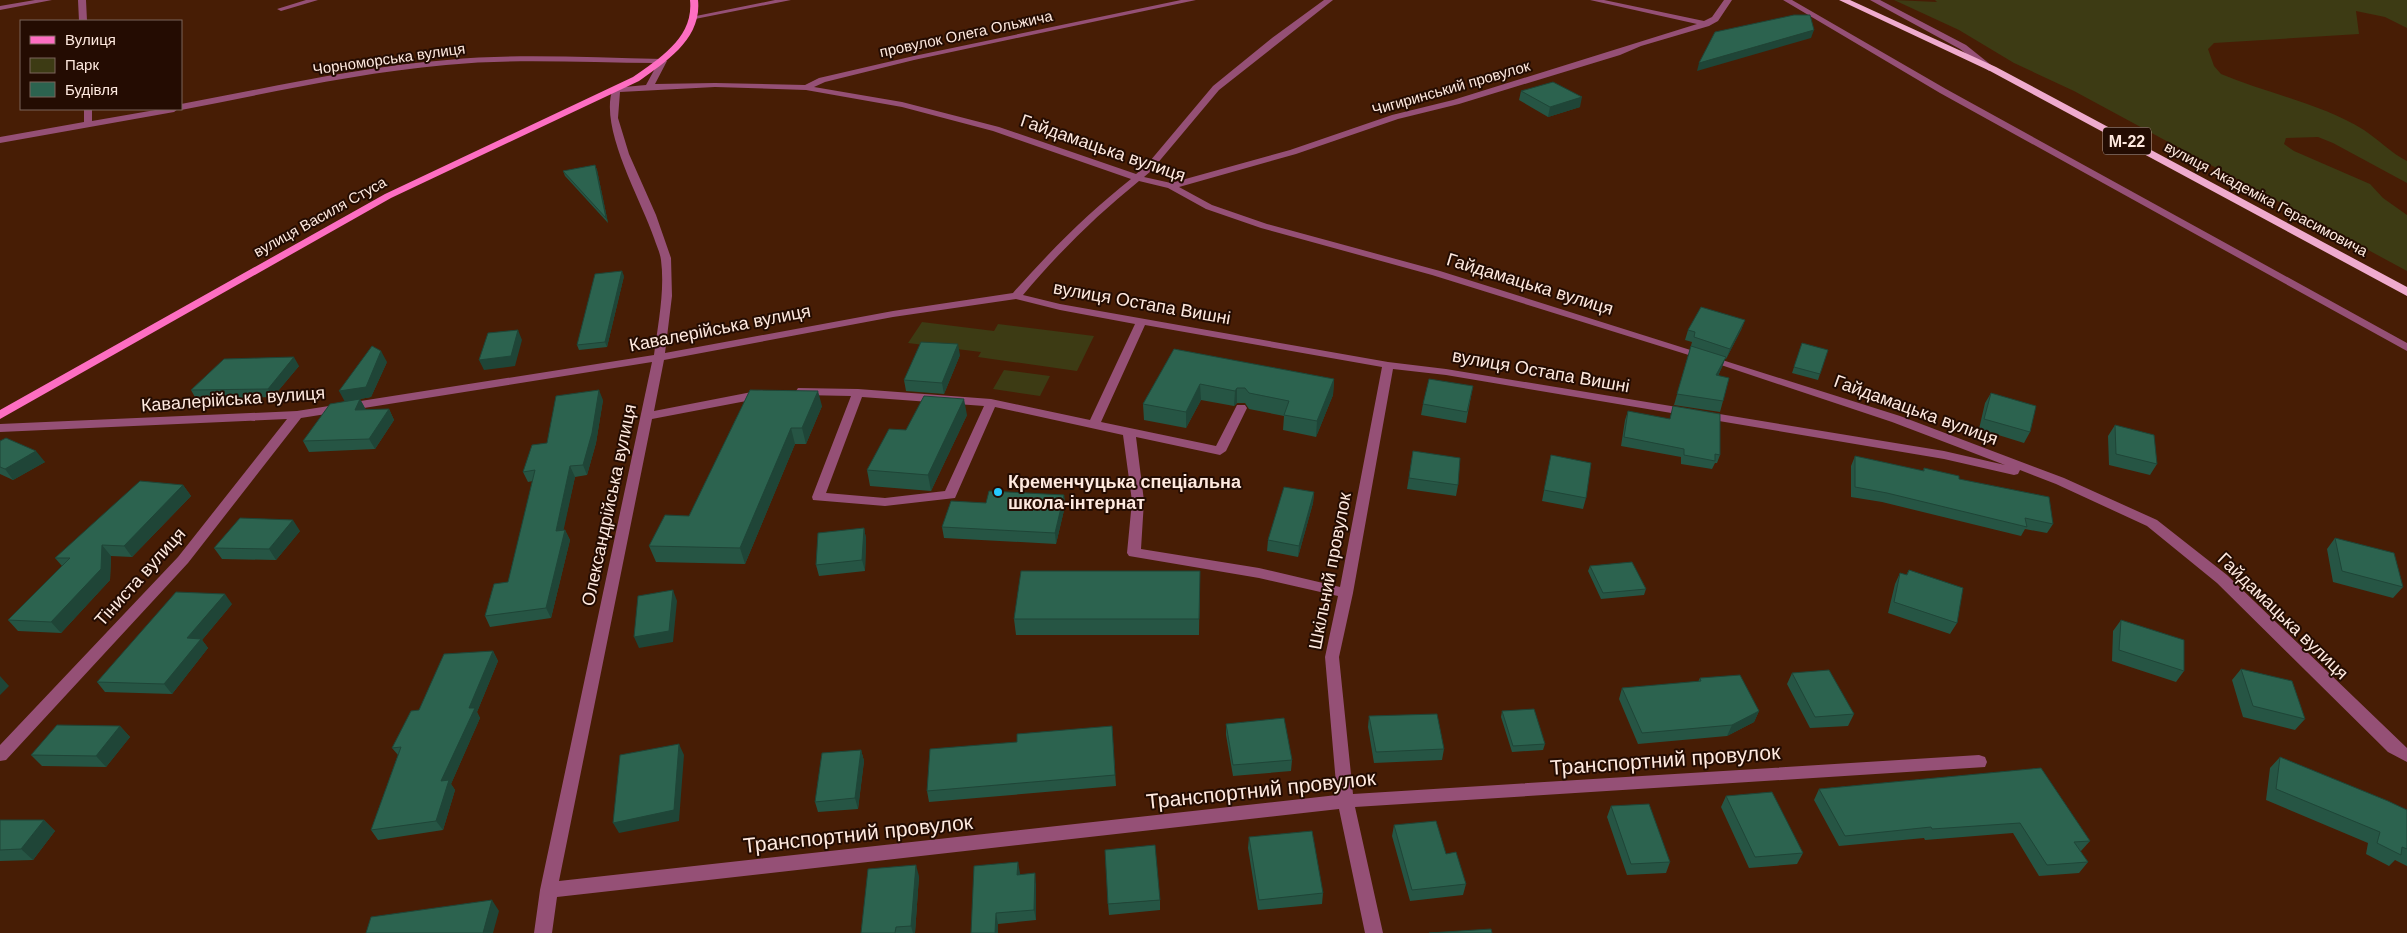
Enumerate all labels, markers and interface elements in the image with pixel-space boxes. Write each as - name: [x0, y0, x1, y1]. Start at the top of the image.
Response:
- street label: провулок Олега Ольжича: [878, 7, 1055, 60]
- legend: [20, 20, 182, 110]
- text: Вулиця: [65, 31, 116, 48]
- street label: Чорноморська вулиця: [312, 39, 466, 78]
- text: Парк: [65, 56, 99, 73]
- street label: Чигиринський провулок: [1370, 57, 1532, 118]
- text: Будівля: [65, 81, 118, 98]
- street label: Гайдамацька вулиця: [1018, 110, 1188, 186]
- road number: М-22: [2103, 128, 2151, 154]
- street label: вулиця Академіка Герасимовича: [2162, 138, 2371, 260]
- street label: вулиця Василя Стуса: [250, 173, 390, 260]
- street label: Гайдамацька вулиця: [1444, 249, 1616, 319]
- street label: вулиця Остапа Вишні: [1052, 278, 1232, 328]
- street label: Кавалерійська вулиця: [628, 301, 812, 355]
- street label: вулиця Остапа Вишні: [1451, 346, 1631, 396]
- street label: Гайдамацька вулиця: [1831, 371, 2001, 449]
- street label: Кавалерійська вулиця: [140, 383, 326, 415]
- street label: Олександрійська вулиця: [578, 402, 640, 608]
- place label: Кременчуцька спеціальна школа-інтернат: [1008, 472, 1242, 513]
- marker: Кременчуцька спеціальна школа-інтернат: [992, 486, 1004, 498]
- street label: Шкільний провулок: [1305, 491, 1355, 651]
- street label: Тіниста вулиця: [91, 524, 189, 630]
- street label: Гайдамацька вулиця: [2214, 549, 2352, 683]
- street label: Транспортний провулок: [1549, 740, 1782, 779]
- street label: Транспортний провулок: [1145, 766, 1378, 813]
- street label: Транспортний провулок: [742, 810, 975, 857]

